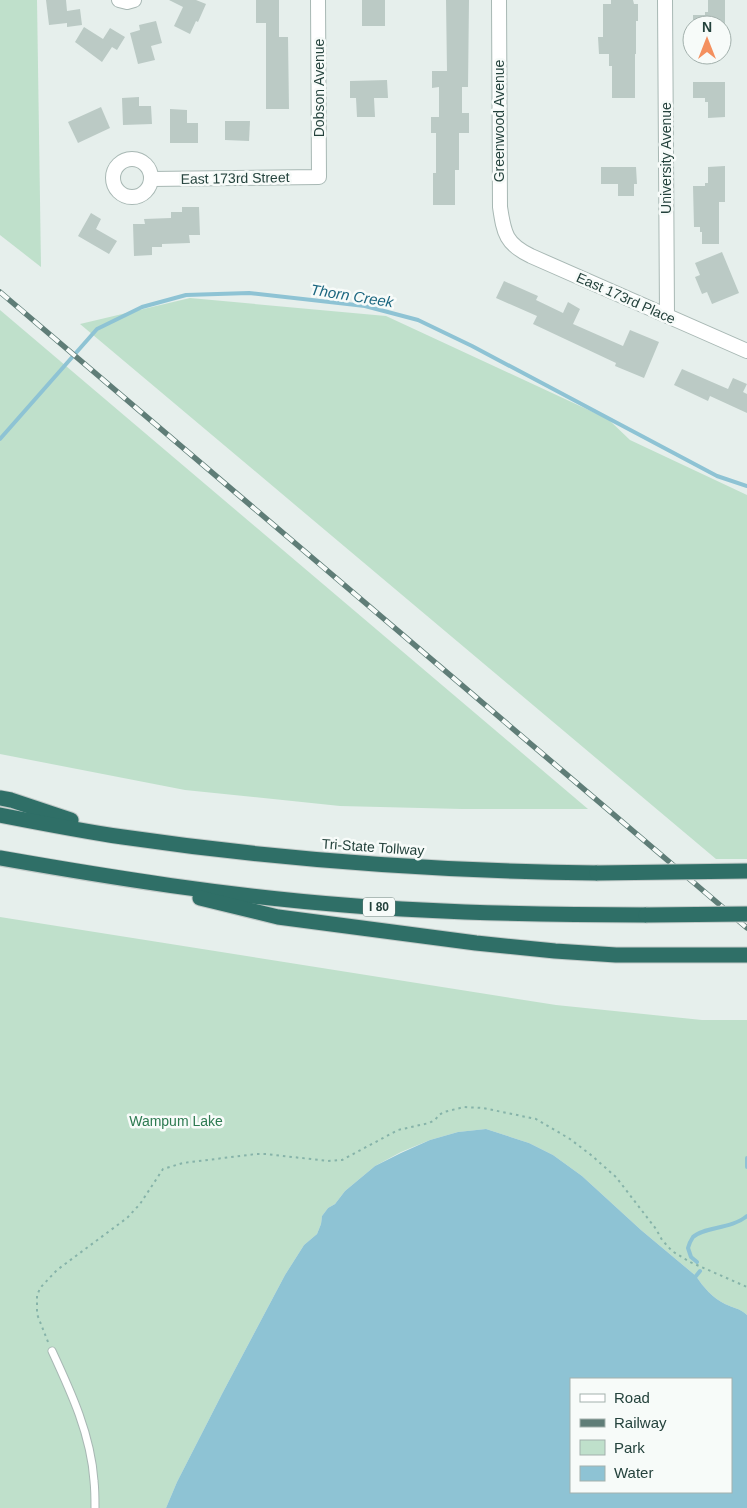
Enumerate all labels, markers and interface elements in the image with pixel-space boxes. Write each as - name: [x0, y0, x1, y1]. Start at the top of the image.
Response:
- north arrow: [682, 15, 732, 65]
- text: N: [702, 19, 712, 35]
- street label: Dobson Avenue: [311, 38, 327, 137]
- street label: Greenwood Avenue: [491, 59, 507, 182]
- street label: University Avenue: [658, 102, 674, 214]
- street label: East 173rd Street: [180, 169, 290, 187]
- street label: East 173rd Place: [574, 269, 678, 327]
- water label: Thorn Creek: [310, 281, 396, 311]
- street label: Tri-State Tollway: [321, 835, 425, 859]
- road number: I 80: [363, 898, 395, 916]
- park label: Wampum Lake: [129, 1113, 223, 1129]
- legend: [570, 1378, 732, 1493]
- text: Road: [614, 1389, 650, 1406]
- text: Railway: [614, 1414, 667, 1431]
- text: Park: [614, 1439, 645, 1456]
- text: Water: [614, 1464, 653, 1481]

